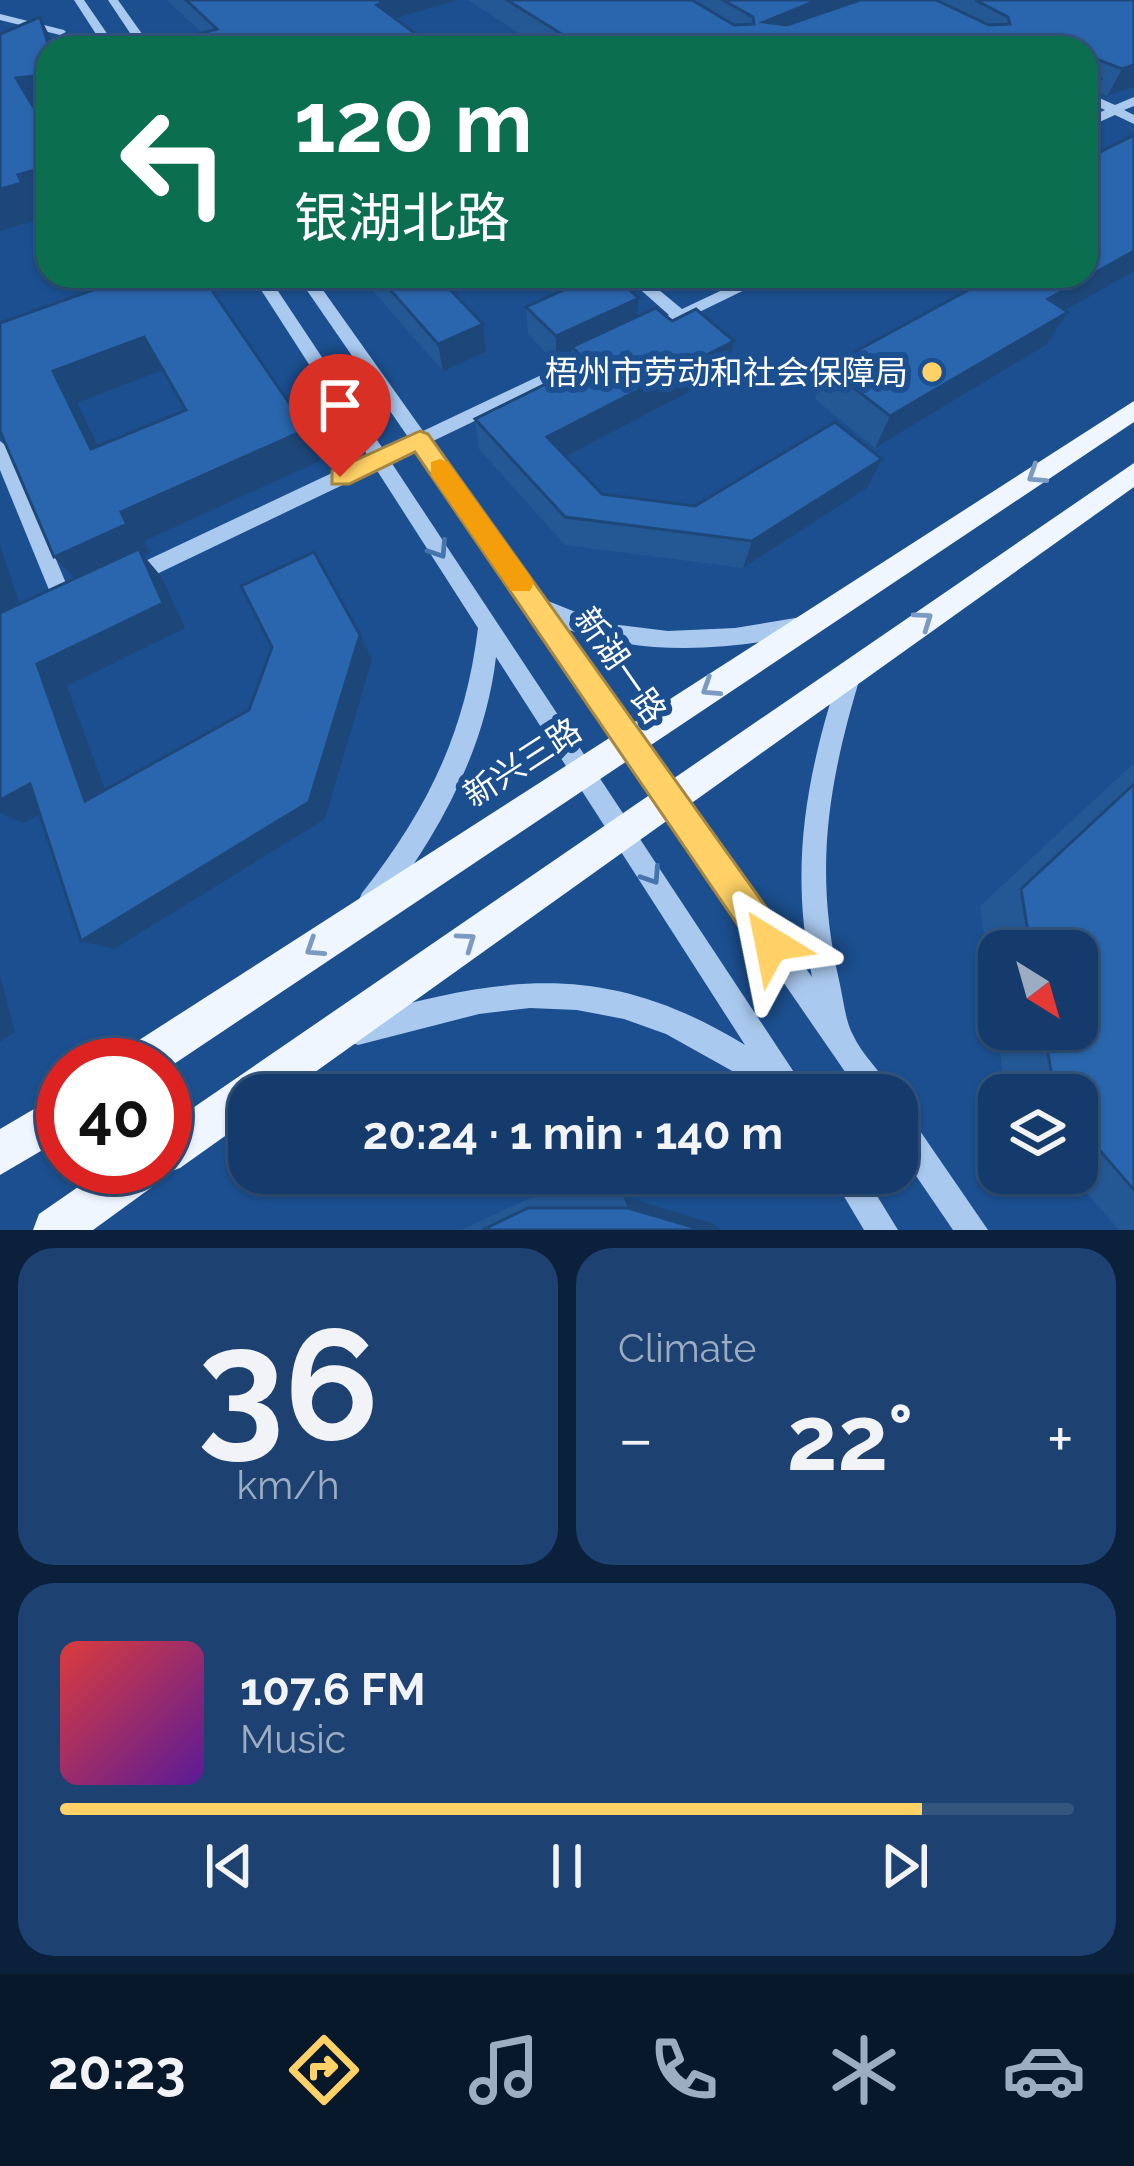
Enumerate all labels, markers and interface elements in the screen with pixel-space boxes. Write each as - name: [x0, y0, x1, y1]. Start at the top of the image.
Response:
- text: 120 m: [294, 73, 533, 172]
- icon: left: [96, 84, 252, 240]
- text: 银湖北路: [294, 186, 510, 250]
- place label: 梧州市劳动和社会保障局: [545, 353, 908, 392]
- pin: [289, 354, 391, 477]
- marker: 梧州市劳动和社会保障局: [919, 359, 945, 385]
- icon: arrive: [307, 372, 373, 438]
- one-way arrow: [1028, 460, 1050, 482]
- one-way arrow: [424, 536, 446, 558]
- street label: 新湖一路: [567, 600, 674, 731]
- one-way arrow: [911, 612, 933, 634]
- one-way arrow: [701, 674, 723, 696]
- street label: 新兴三路: [456, 710, 588, 815]
- one-way arrow: [637, 863, 659, 885]
- position arrow: [708, 881, 834, 1007]
- north arrow: [978, 930, 1098, 1050]
- map controls: [978, 930, 1098, 1194]
- one-way arrow: [454, 933, 476, 955]
- one-way arrow: [305, 934, 327, 956]
- speed limit sign: 40: [36, 1038, 192, 1194]
- button: layers: [978, 1074, 1098, 1194]
- text: 20:24 · 1 min · 140 m: [363, 1107, 783, 1160]
- text: 36: [197, 1292, 379, 1476]
- text: Climate: [618, 1325, 756, 1371]
- text: 22°: [787, 1385, 913, 1491]
- text: −: [618, 1400, 654, 1477]
- text: +: [1047, 1400, 1074, 1477]
- text: km/h: [237, 1462, 339, 1508]
- text: 107.6 FM: [240, 1663, 426, 1716]
- text: Music: [240, 1716, 346, 1762]
- icon: previous: [196, 1833, 262, 1899]
- icon: pause: [534, 1833, 600, 1899]
- icon: next: [872, 1833, 938, 1899]
- icon: directions: [282, 2028, 366, 2112]
- icon: music: [462, 2028, 546, 2112]
- icon: phone: [642, 2028, 726, 2112]
- icon: climate: [822, 2028, 906, 2112]
- icon: car: [1002, 2028, 1086, 2112]
- text: 20:23: [48, 2038, 186, 2102]

